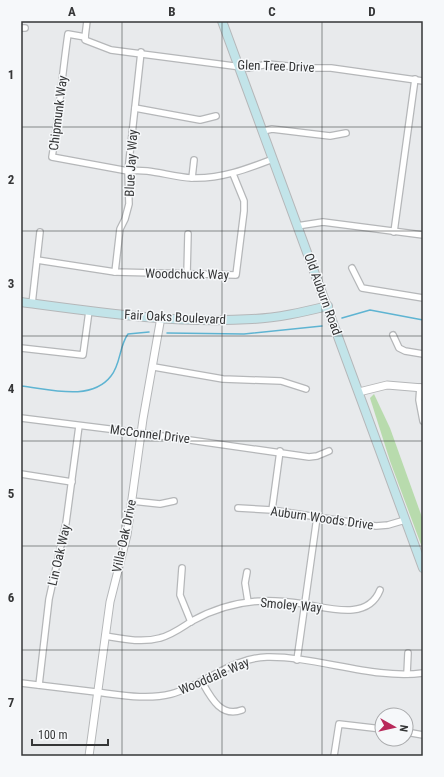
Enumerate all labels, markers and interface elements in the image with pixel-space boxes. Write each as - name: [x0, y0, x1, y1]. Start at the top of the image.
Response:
- text: A: [68, 4, 76, 19]
- text: B: [168, 4, 176, 19]
- text: C: [268, 4, 276, 19]
- text: D: [368, 4, 376, 19]
- street label: Glen Tree Drive: [237, 57, 315, 75]
- text: 1: [8, 67, 14, 82]
- street label: Chipmunk Way: [46, 74, 70, 151]
- street label: Blue Jay Way: [122, 128, 140, 197]
- text: 2: [8, 172, 15, 187]
- street label: Old Auburn Road: [301, 251, 345, 337]
- street label: Woodchuck Way: [145, 266, 230, 282]
- text: 3: [8, 276, 14, 291]
- street label: Fair Oaks Boulevard: [124, 307, 226, 327]
- text: 4: [8, 381, 15, 396]
- street label: McConnel Drive: [109, 422, 191, 446]
- text: 5: [8, 486, 15, 501]
- street label: Villa Oak Drive: [109, 498, 139, 574]
- street label: Auburn Woods Drive: [270, 503, 374, 533]
- street label: Lin Oak Way: [45, 522, 73, 587]
- text: 6: [8, 590, 15, 605]
- street label: Smoley Way: [260, 595, 323, 615]
- street label: Wooddale Way: [176, 654, 252, 698]
- text: 7: [8, 695, 15, 710]
- north arrow: [374, 707, 414, 747]
- scale bar: [32, 721, 108, 747]
- text: N: [396, 724, 410, 733]
- text: 100 m: [38, 728, 68, 742]

